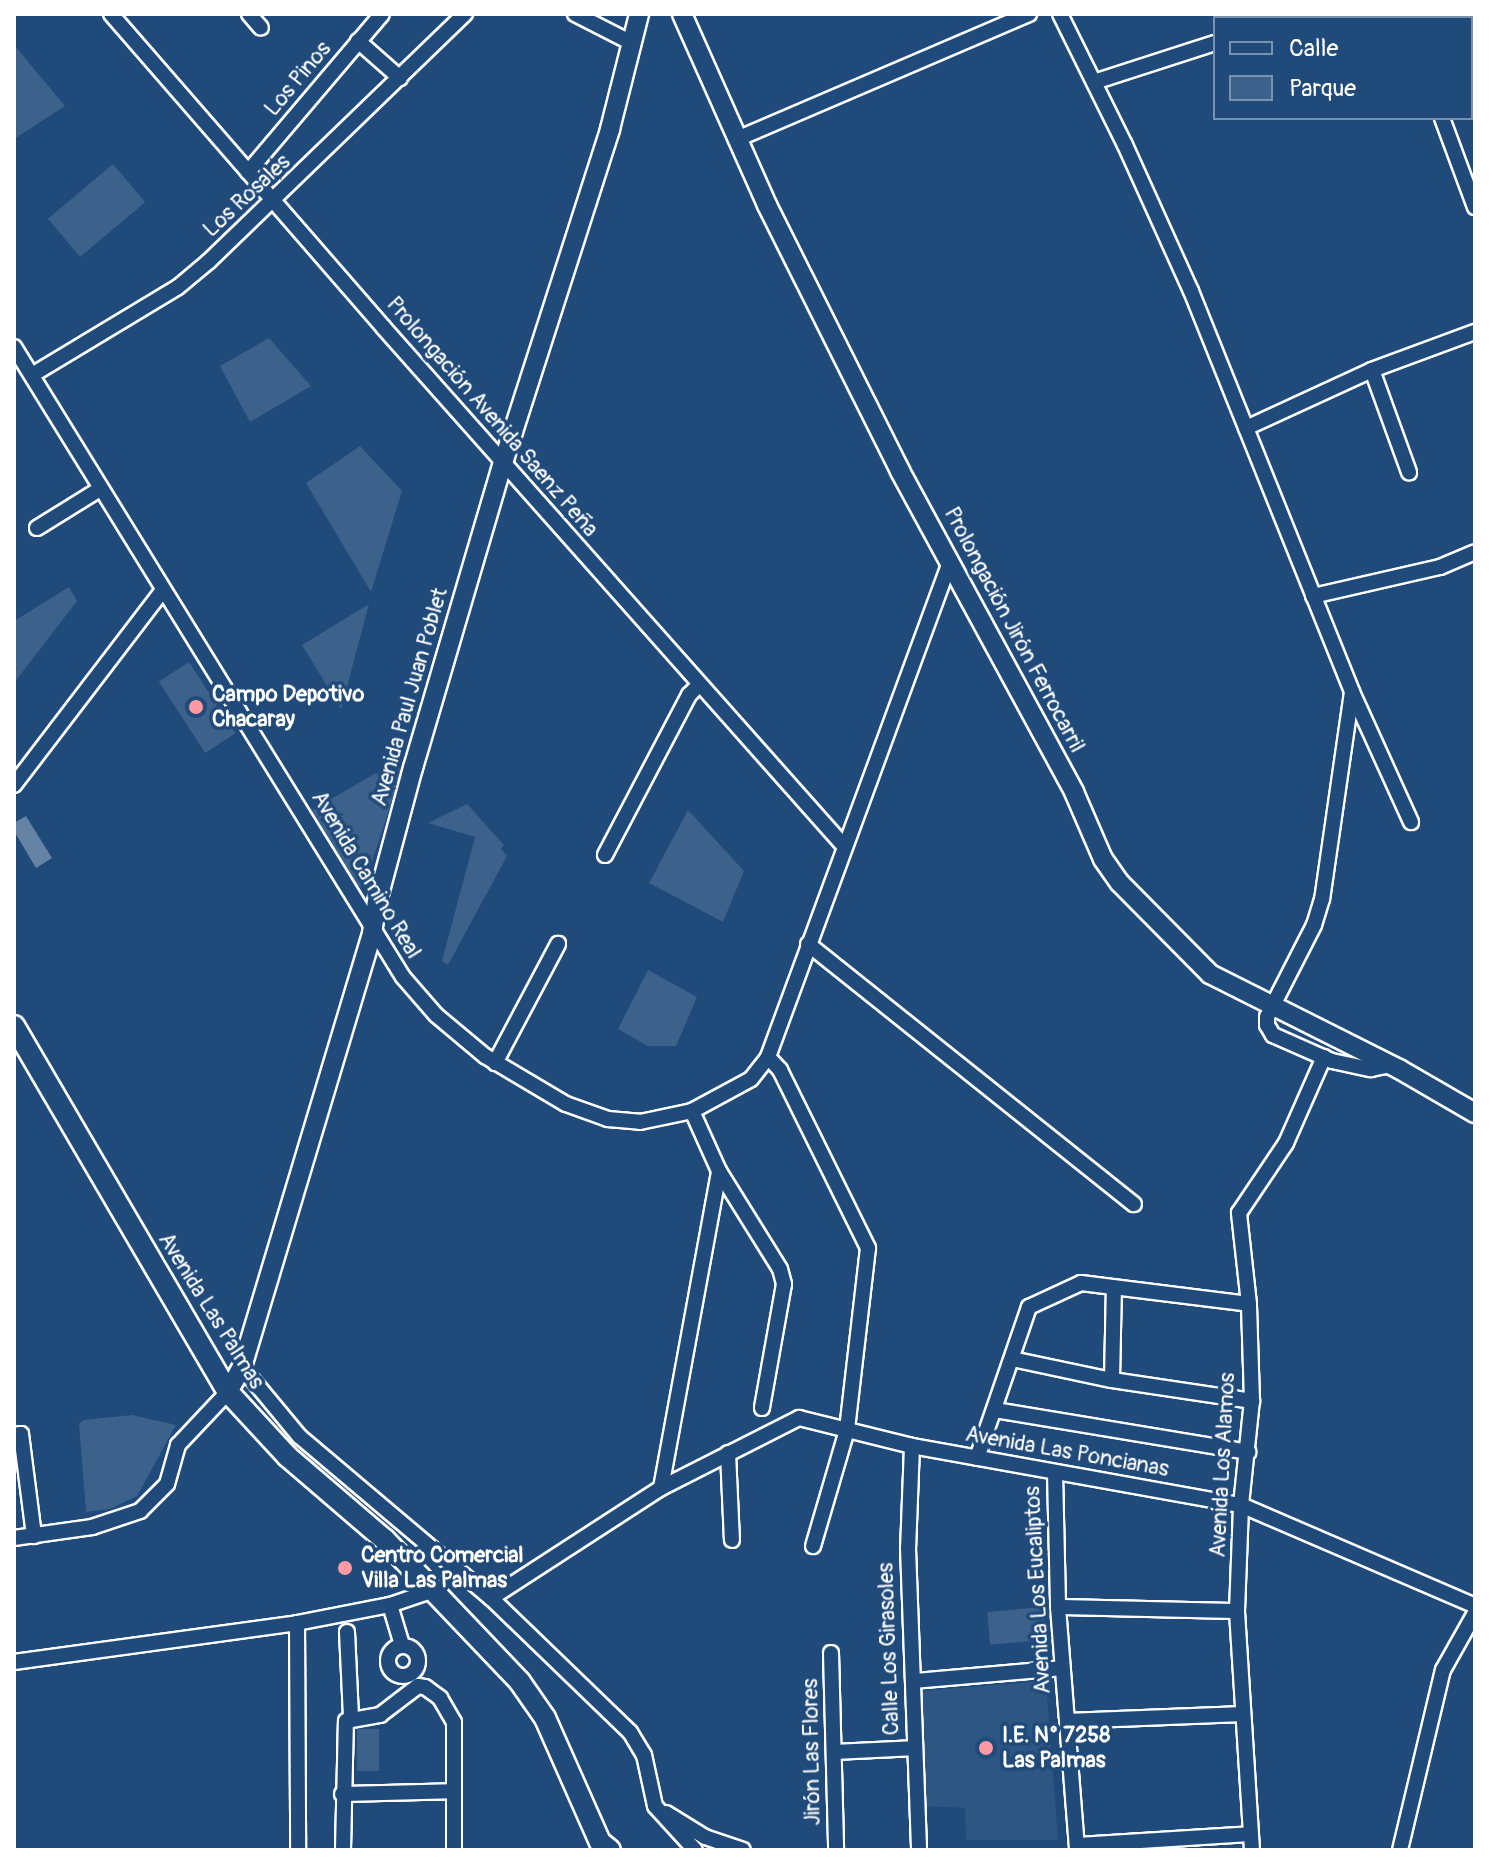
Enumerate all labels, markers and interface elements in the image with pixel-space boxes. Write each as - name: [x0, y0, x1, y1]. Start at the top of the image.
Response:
- legend: [1213, 16, 1473, 120]
- text: Calle: [1289, 34, 1338, 63]
- street label: Los Pinos: [259, 36, 337, 122]
- text: Parque: [1289, 74, 1356, 103]
- street label: Los Rosales: [198, 149, 296, 243]
- street label: Prolongación Avenida Saenz Peña: [381, 292, 603, 542]
- street label: Prolongación Jirón Ferrocarril: [938, 503, 1090, 757]
- street label: Avenida Paul Juan Poblet: [366, 585, 454, 809]
- place label: Campo Depotivo Chacaray: [212, 681, 364, 732]
- marker: Campo Depotivo Chacaray: [187, 698, 205, 716]
- street label: Avenida Camino Real: [306, 786, 426, 964]
- street label: Avenida Las Palmas: [152, 1228, 270, 1394]
- street label: Avenida Los Alamos: [1205, 1372, 1241, 1558]
- street label: Avenida Las Poncianas: [963, 1421, 1171, 1483]
- street label: Avenida Los Eucaliptos: [1019, 1485, 1057, 1695]
- place label: Centro Comercial Villa Las Palmas: [361, 1542, 524, 1594]
- marker: Centro Comercial Villa Las Palmas: [336, 1559, 354, 1577]
- street label: Calle Los Girasoles: [873, 1562, 905, 1736]
- street label: Jirón Las Flores: [798, 1678, 826, 1826]
- place label: I.E. N° 7258 Las Palmas: [1002, 1722, 1110, 1774]
- marker: I.E. N° 7258 Las Palmas: [977, 1739, 995, 1757]

